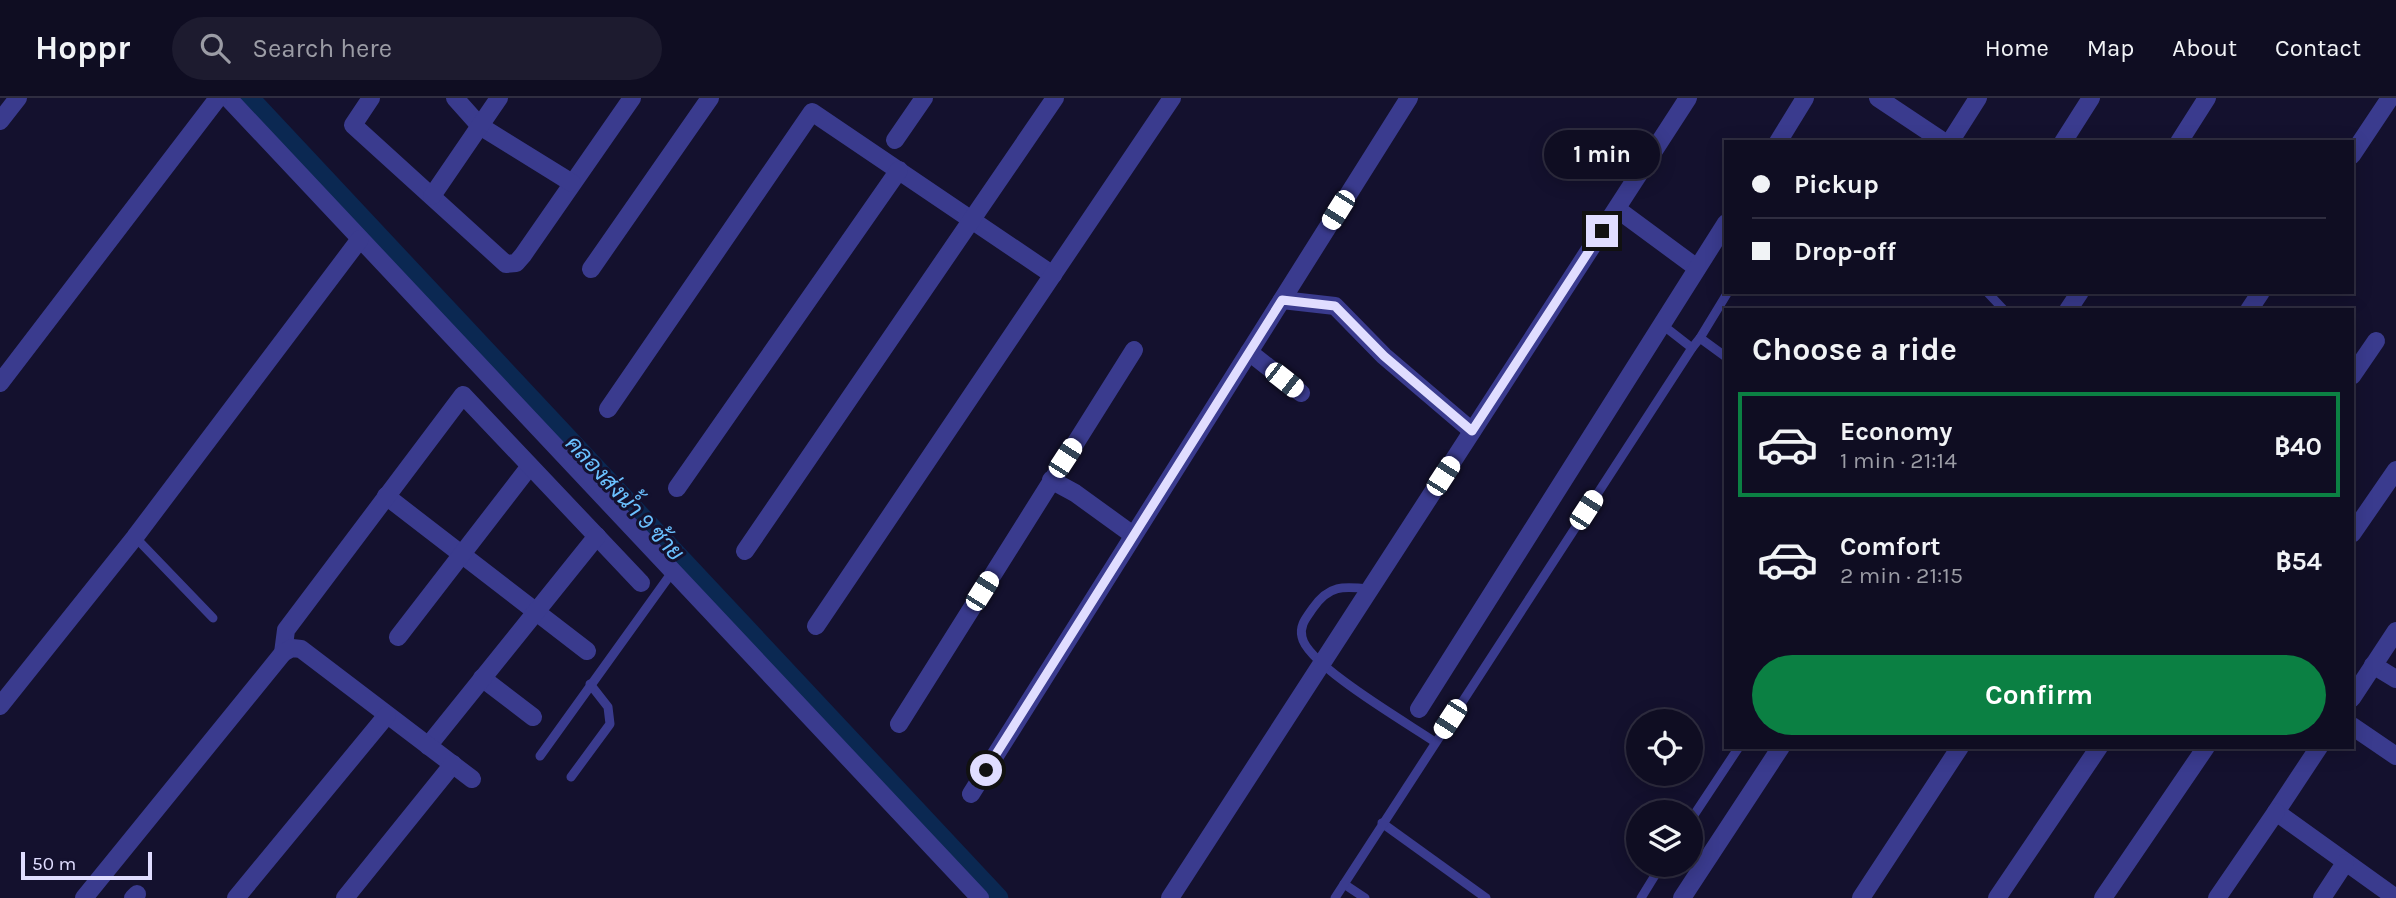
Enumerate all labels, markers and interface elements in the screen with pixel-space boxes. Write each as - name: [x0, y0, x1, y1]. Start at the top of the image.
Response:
- search box: [172, 17, 662, 80]
- text: Hoppr: [35, 29, 130, 67]
- icon: search: [196, 29, 234, 67]
- text: Search here: [252, 33, 392, 64]
- text: Home: [1985, 34, 2049, 62]
- text: Map: [2087, 34, 2134, 62]
- text: About: [2172, 34, 2237, 62]
- text: Contact: [2275, 34, 2361, 62]
- callout: 1 min: [1544, 130, 1660, 178]
- text: 1 min: [1573, 141, 1631, 168]
- text: Pickup: [1794, 169, 1879, 200]
- car: [1318, 187, 1359, 233]
- route end: [1586, 215, 1618, 247]
- text: Drop-off: [1794, 236, 1896, 267]
- text: Choose a ride: [1752, 331, 1957, 368]
- car: [1261, 359, 1308, 401]
- icon: car: [1756, 413, 1819, 476]
- text: Economy: [1840, 416, 1952, 447]
- water label: คลองส่งน้ำ 9 ซ้าย: [560, 425, 695, 566]
- text: ฿40: [2274, 431, 2322, 462]
- car: [1045, 435, 1086, 481]
- text: 1 min · 21:14: [1840, 447, 1957, 474]
- car: [1423, 453, 1464, 499]
- car: [1566, 487, 1607, 533]
- icon: car: [1756, 528, 1819, 591]
- text: Comfort: [1840, 531, 1941, 562]
- text: ฿54: [2276, 546, 2322, 577]
- text: 2 min · 21:15: [1840, 562, 1963, 589]
- car: [962, 568, 1003, 614]
- button: Confirm: [1752, 655, 2326, 735]
- car: [1430, 696, 1471, 742]
- map controls: [1626, 709, 1703, 877]
- button: locate: [1626, 709, 1703, 786]
- route start: [970, 754, 1002, 786]
- button: layers: [1626, 800, 1703, 877]
- scale bar: [21, 849, 152, 881]
- text: 50 m: [32, 853, 76, 875]

